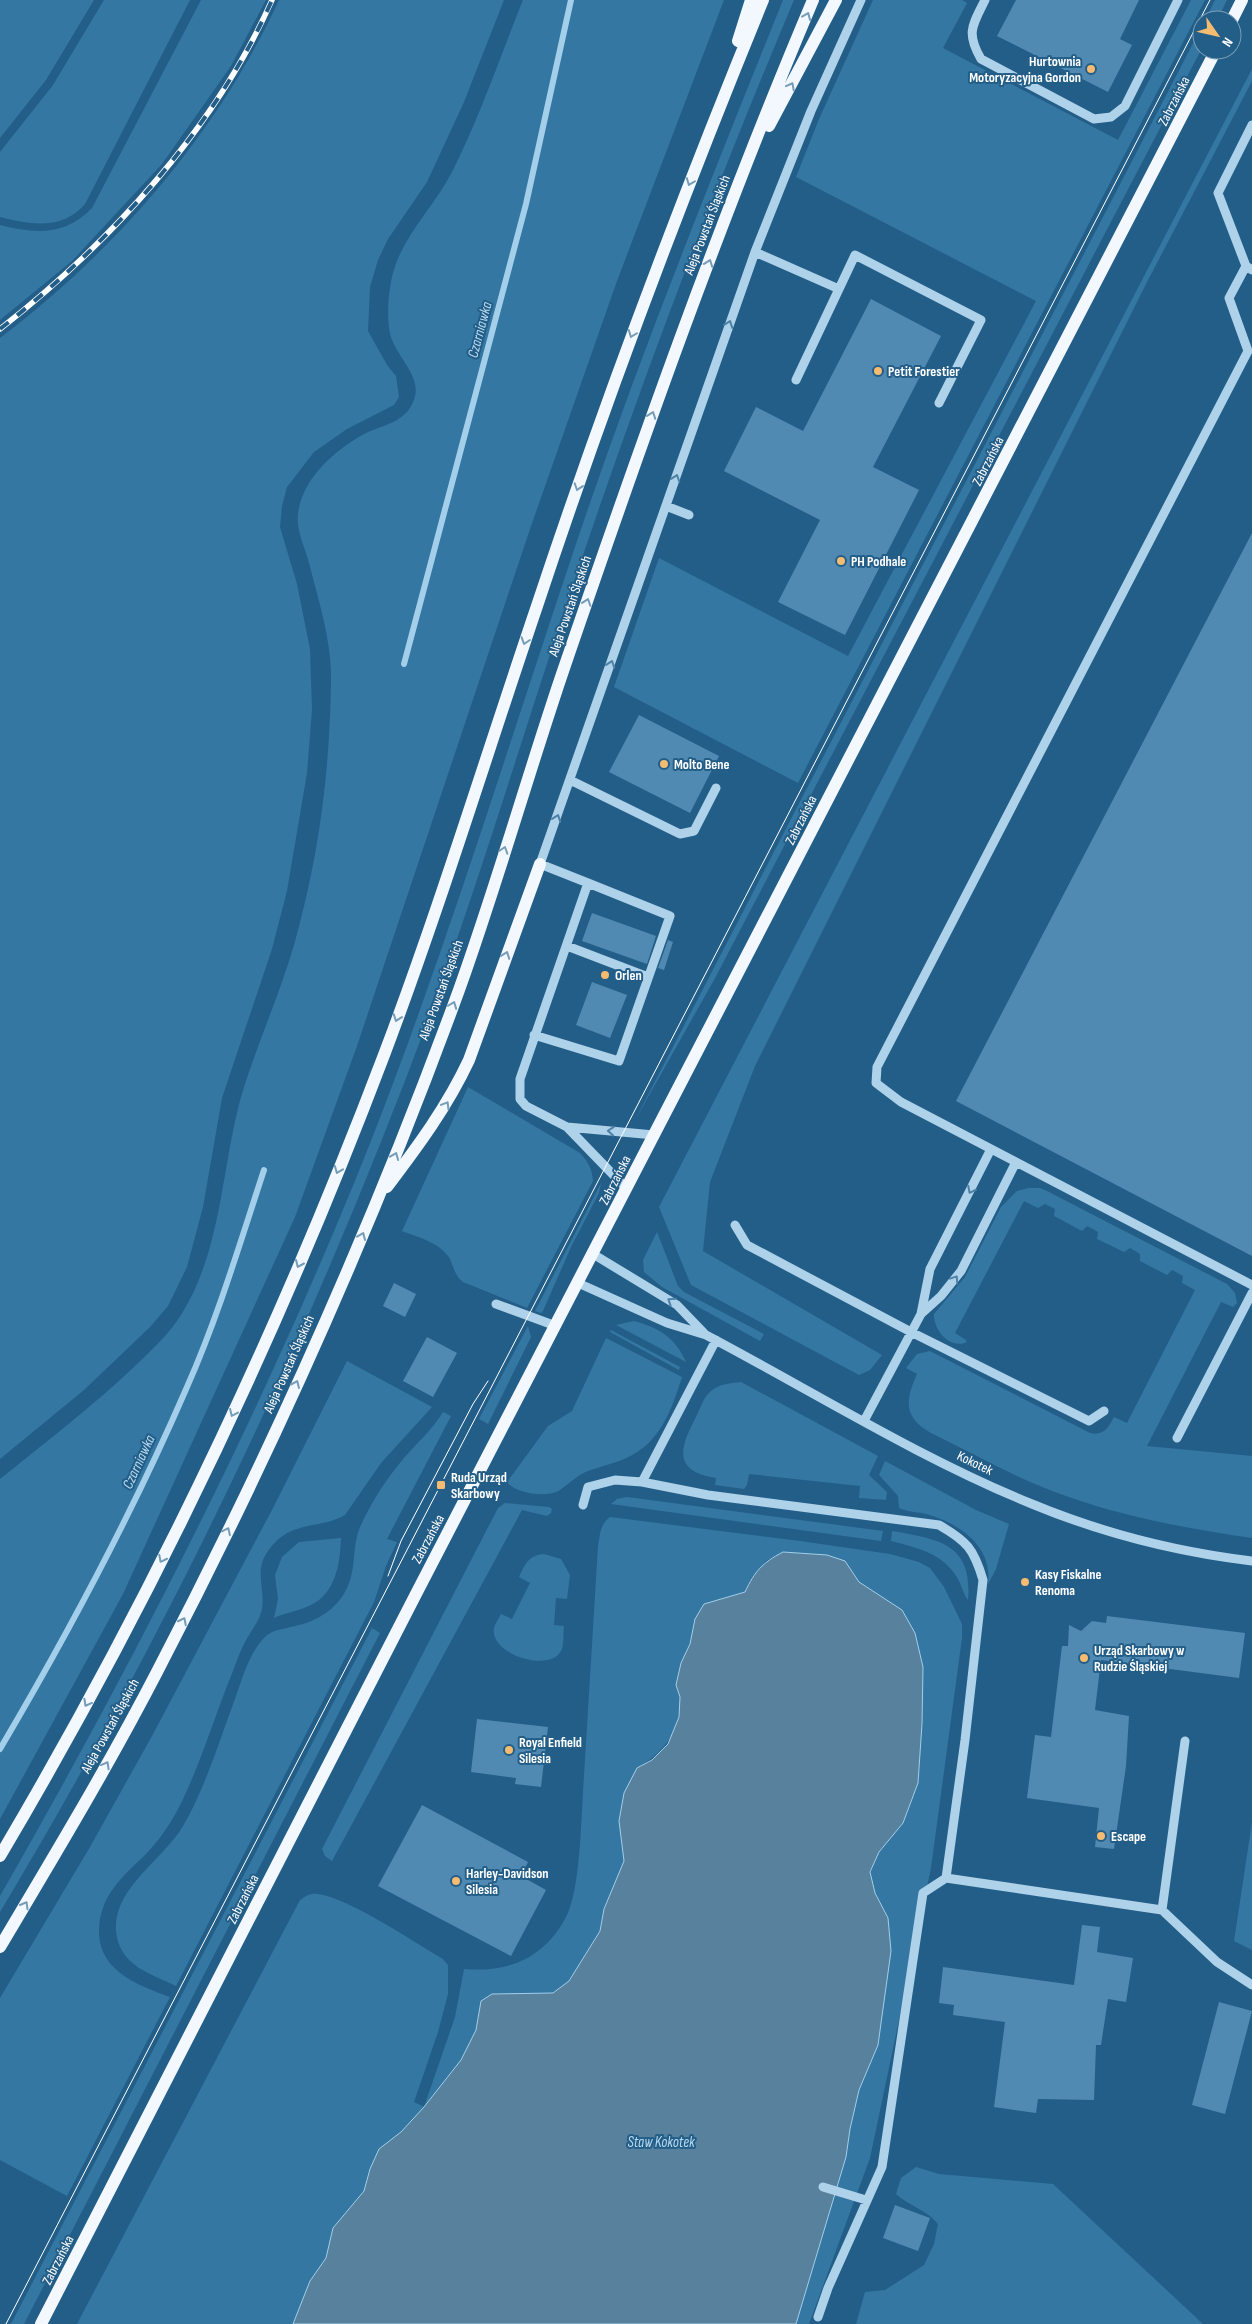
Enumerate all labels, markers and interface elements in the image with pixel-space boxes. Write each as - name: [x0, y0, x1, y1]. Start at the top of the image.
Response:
- north arrow: [1192, 10, 1242, 60]
- one-way arrow: [800, 12, 811, 21]
- text: N: [1218, 34, 1237, 50]
- place label: Hurtownia Motoryzacyjna Gordon: [969, 53, 1081, 86]
- marker: Hurtownia Motoryzacyjna Gordon: [1085, 63, 1097, 75]
- street label: Zabrzańska: [1154, 74, 1194, 128]
- one-way arrow: [785, 82, 795, 91]
- street label: Aleja Powstań Śląskich: [680, 173, 734, 278]
- one-way arrow: [685, 177, 696, 186]
- one-way arrow: [703, 259, 713, 268]
- water label: Czarniawka: [463, 300, 497, 360]
- one-way arrow: [723, 321, 733, 329]
- one-way arrow: [628, 329, 638, 338]
- place label: Petit Forestier: [888, 363, 960, 380]
- marker: Petit Forestier: [872, 365, 884, 377]
- one-way arrow: [646, 411, 656, 420]
- street label: Zabrzańska: [968, 434, 1008, 488]
- one-way arrow: [670, 474, 680, 483]
- one-way arrow: [573, 483, 583, 491]
- street label: Aleja Powstań Śląskich: [544, 553, 595, 660]
- place label: PH Podhale: [851, 553, 906, 570]
- marker: PH Podhale: [835, 555, 847, 567]
- one-way arrow: [581, 598, 591, 606]
- one-way arrow: [521, 636, 531, 645]
- one-way arrow: [605, 661, 615, 669]
- place label: Molto Bene: [674, 756, 730, 773]
- marker: Molto Bene: [658, 758, 670, 770]
- street label: Zabrzańska: [781, 793, 821, 847]
- one-way arrow: [551, 814, 561, 822]
- one-way arrow: [499, 847, 509, 855]
- street label: Aleja Powstań Śląskich: [415, 938, 467, 1043]
- one-way arrow: [500, 951, 510, 959]
- place label: Orlen: [615, 967, 642, 984]
- marker: Orlen: [599, 969, 611, 981]
- one-way arrow: [447, 1001, 457, 1009]
- one-way arrow: [393, 1014, 403, 1022]
- one-way arrow: [440, 1102, 450, 1111]
- one-way arrow: [606, 1126, 614, 1137]
- one-way arrow: [389, 1152, 399, 1161]
- street label: Zabrzańska: [595, 1153, 635, 1207]
- one-way arrow: [334, 1165, 345, 1174]
- one-way arrow: [967, 1185, 977, 1194]
- one-way arrow: [356, 1232, 366, 1240]
- one-way arrow: [295, 1259, 306, 1268]
- one-way arrow: [949, 1275, 958, 1285]
- one-way arrow: [667, 1298, 676, 1308]
- street label: Aleja Powstań Śląskich: [259, 1312, 318, 1417]
- one-way arrow: [290, 1380, 301, 1389]
- one-way arrow: [229, 1408, 240, 1417]
- water label: Czarniawka: [118, 1432, 160, 1492]
- street label: Kokotek: [954, 1447, 996, 1479]
- place label: Ruda Urząd Skarbowy: [451, 1469, 507, 1502]
- marker: Ruda Urząd Skarbowy: [435, 1479, 447, 1491]
- street label: Zabrzańska: [408, 1512, 448, 1566]
- one-way arrow: [221, 1528, 231, 1537]
- one-way arrow: [158, 1554, 168, 1563]
- place label: Kasy Fiskalne Renoma: [1035, 1566, 1102, 1599]
- marker: Kasy Fiskalne Renoma: [1019, 1576, 1031, 1588]
- one-way arrow: [176, 1617, 187, 1626]
- place label: Urząd Skarbowy w Rudzie Śląskiej: [1094, 1642, 1185, 1675]
- marker: Urząd Skarbowy w Rudzie Śląskiej: [1078, 1652, 1090, 1664]
- street label: Aleja Powstań Śląskich: [77, 1676, 143, 1777]
- one-way arrow: [83, 1697, 93, 1706]
- place label: Royal Enfield Silesia: [519, 1734, 582, 1767]
- marker: Royal Enfield Silesia: [503, 1744, 515, 1756]
- one-way arrow: [100, 1761, 110, 1770]
- place label: Escape: [1111, 1828, 1146, 1845]
- marker: Escape: [1095, 1830, 1107, 1842]
- place label: Harley-Davidson Silesia: [466, 1865, 549, 1898]
- street label: Zabrzańska: [223, 1872, 263, 1926]
- marker: Harley-Davidson Silesia: [450, 1875, 462, 1887]
- one-way arrow: [18, 1902, 28, 1911]
- water label: Staw Kokotek: [627, 2133, 695, 2152]
- street label: Zabrzańska: [38, 2233, 78, 2287]

